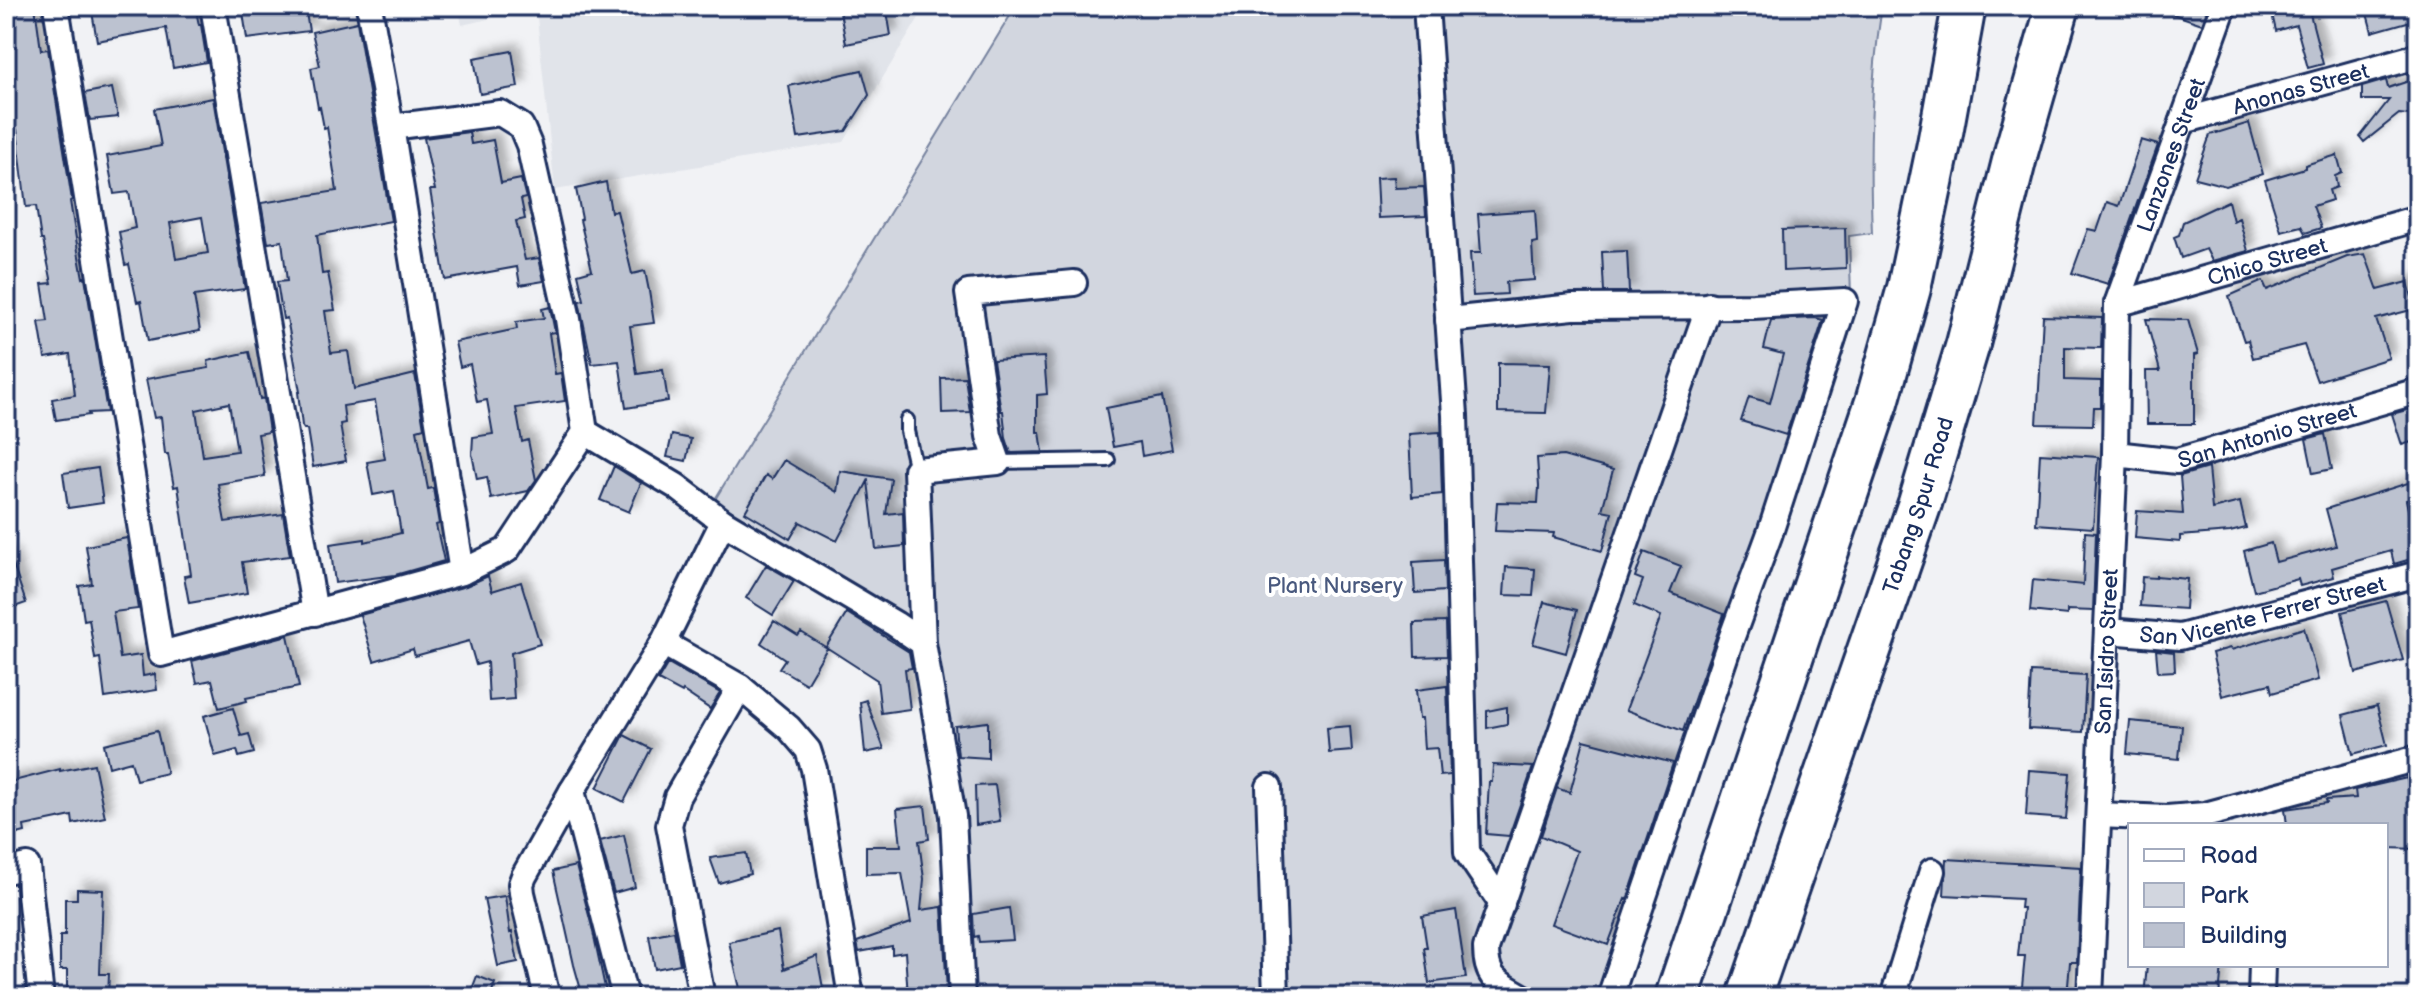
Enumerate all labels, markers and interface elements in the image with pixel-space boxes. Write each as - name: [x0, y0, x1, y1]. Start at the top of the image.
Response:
- street label: Anonas Street: [2230, 58, 2372, 122]
- street label: Lanzones Street: [2132, 74, 2212, 236]
- street label: Chico Street: [2204, 233, 2331, 292]
- street label: San Antonio Street: [2175, 398, 2360, 475]
- street label: Tabang Spur Road: [1878, 414, 1960, 598]
- street label: San Isidro Street: [2090, 568, 2125, 735]
- street label: San Vicente Ferrer Street: [2138, 571, 2389, 652]
- park label: Plant Nursery: [1267, 573, 1403, 600]
- legend: [2128, 823, 2388, 967]
- text: Road: [2200, 841, 2258, 870]
- text: Park: [2200, 881, 2248, 910]
- text: Building: [2200, 921, 2287, 950]

